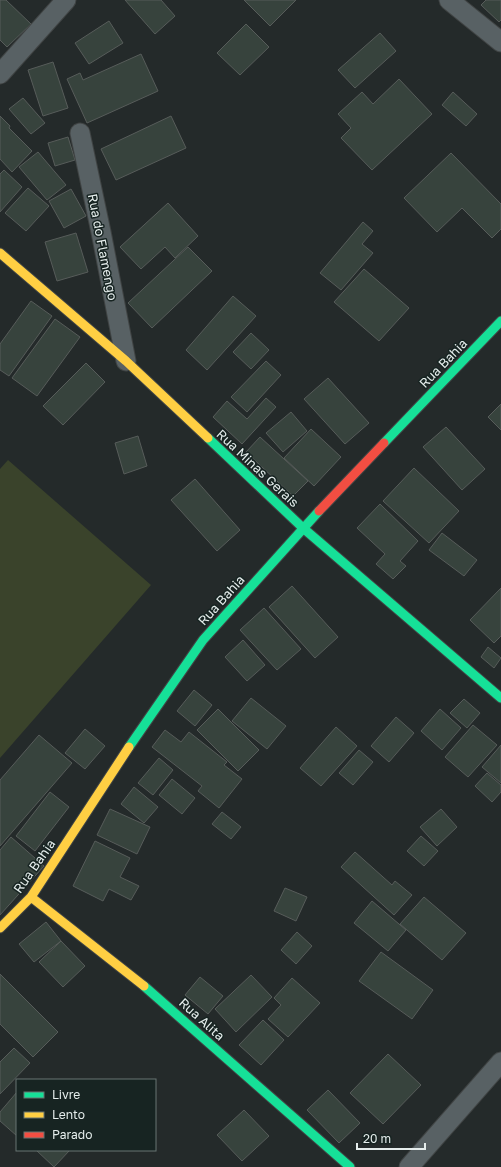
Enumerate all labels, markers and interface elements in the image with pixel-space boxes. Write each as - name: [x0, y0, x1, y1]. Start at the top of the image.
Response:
- street label: Rua do Flamengo: [85, 192, 121, 302]
- street label: Rua Bahia: [416, 335, 470, 391]
- street label: Rua Minas Gerais: [214, 426, 302, 510]
- street label: Rua Bahia: [194, 572, 248, 628]
- street label: Rua Bahia: [10, 836, 58, 896]
- street label: Rua Alita: [176, 994, 228, 1044]
- legend: [16, 1079, 156, 1151]
- text: Livre: [52, 1087, 80, 1102]
- text: Lento: [52, 1107, 85, 1122]
- scale bar: [357, 1125, 425, 1151]
- text: Parado: [52, 1127, 92, 1142]
- text: 20 m: [363, 1131, 391, 1146]

